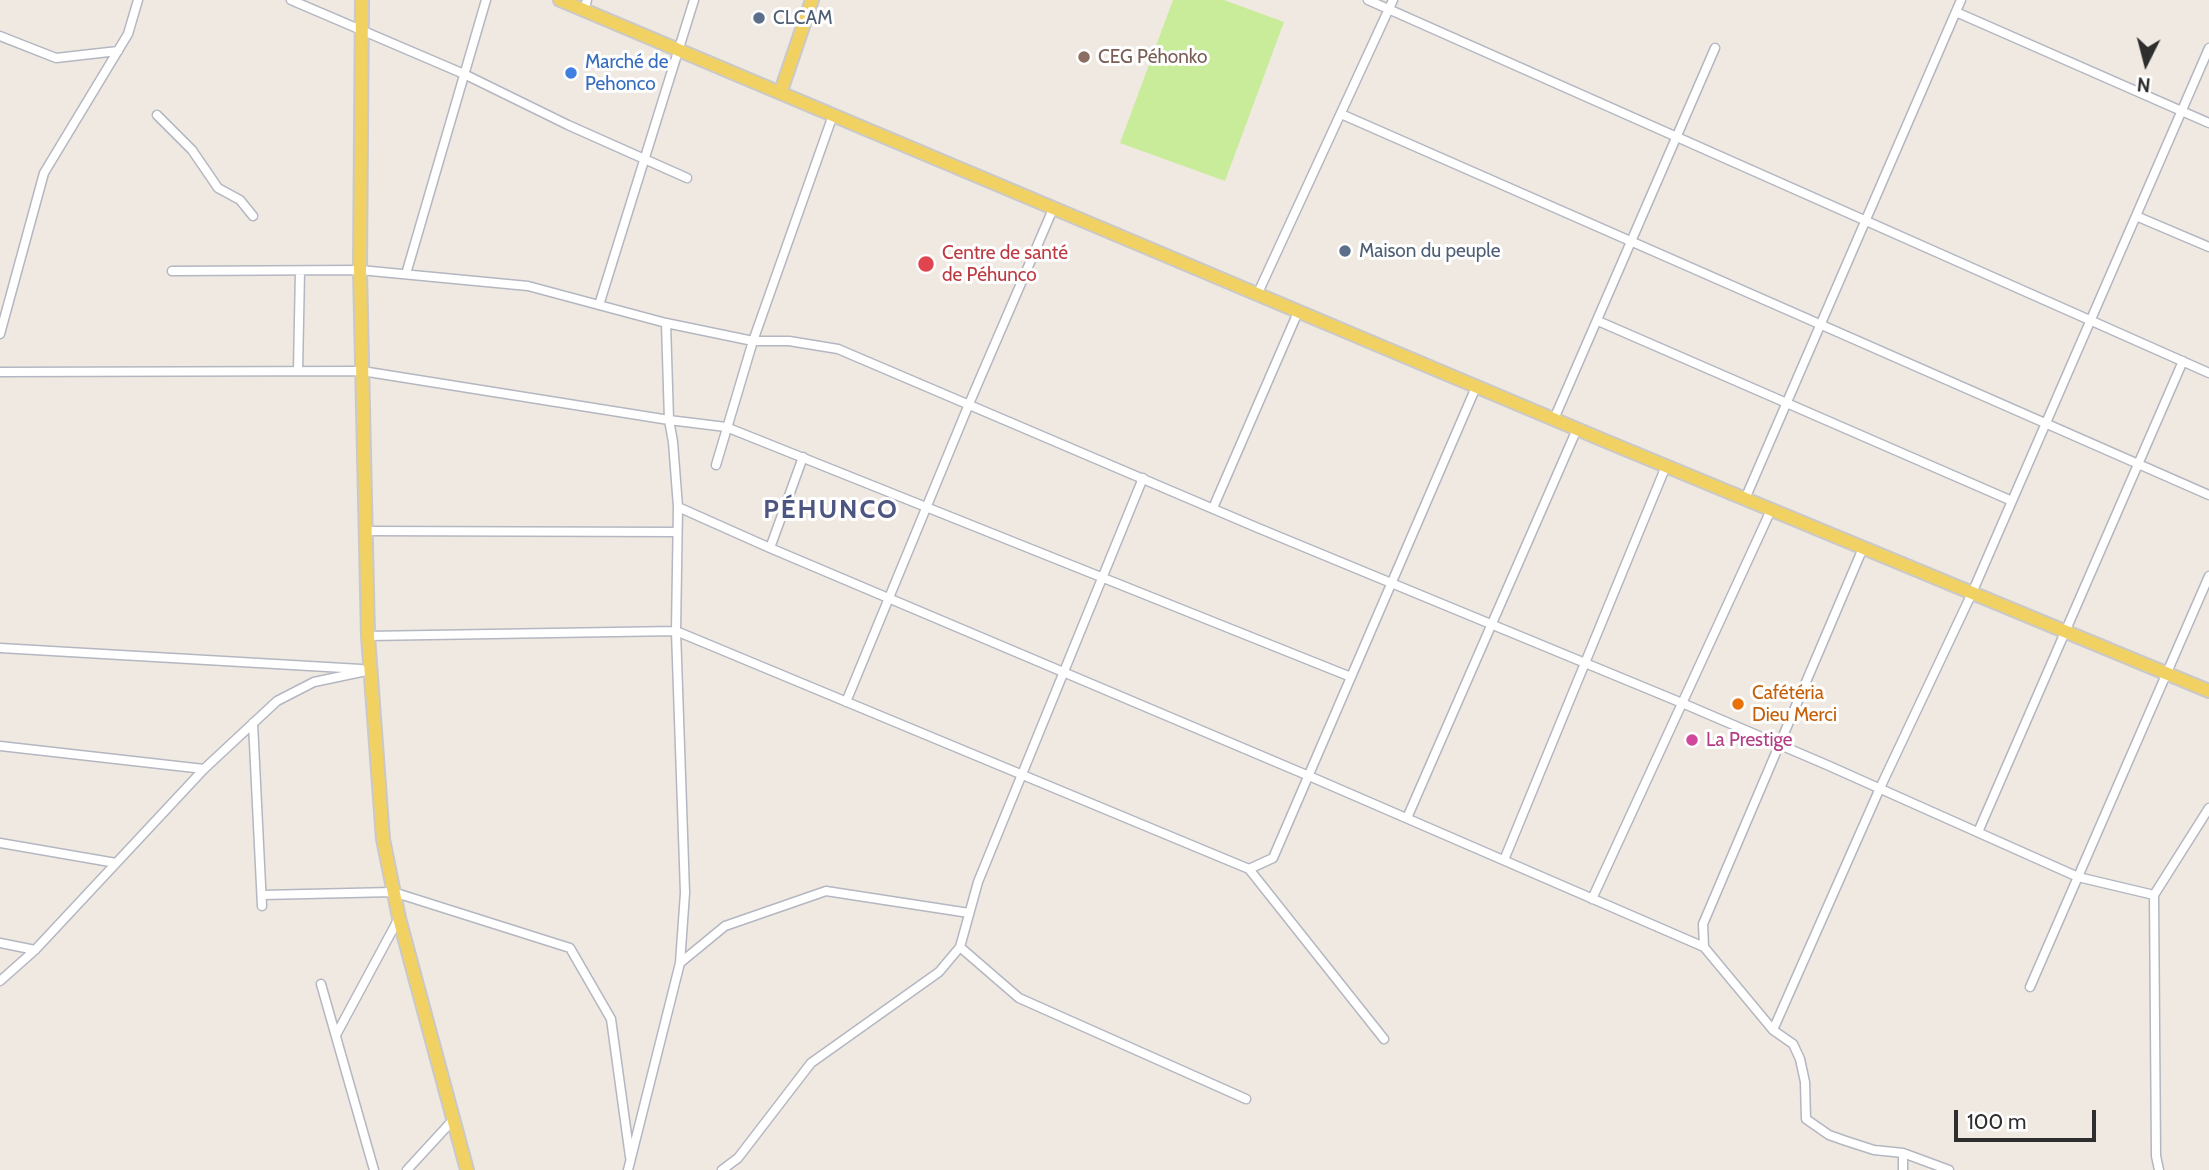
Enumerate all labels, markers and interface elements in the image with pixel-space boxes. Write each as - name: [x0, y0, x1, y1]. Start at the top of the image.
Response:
- place label: CLCAM: [773, 7, 833, 29]
- marker: CLCAM: [751, 10, 767, 26]
- north arrow: [2111, 28, 2181, 98]
- place label: CEG Péhonko: [1098, 46, 1207, 68]
- marker: CEG Péhonko: [1076, 49, 1092, 65]
- place label: Marché de Pehonco: [585, 51, 668, 95]
- marker: Marché de Pehonco: [563, 65, 579, 81]
- text: N: [2136, 72, 2152, 97]
- place label: Maison du peuple: [1359, 240, 1500, 262]
- place label: Centre de santé de Péhunco: [942, 242, 1068, 286]
- marker: Maison du peuple: [1337, 243, 1353, 259]
- marker: Centre de santé de Péhunco: [916, 254, 936, 274]
- district label: PÉHUNCO: [764, 494, 898, 526]
- place label: Cafétéria Dieu Merci: [1752, 682, 1837, 726]
- marker: Cafétéria Dieu Merci: [1730, 696, 1746, 712]
- place label: La Prestige: [1706, 729, 1793, 751]
- marker: La Prestige: [1684, 732, 1700, 748]
- scale bar: [1957, 1096, 2099, 1140]
- text: 100 m: [1967, 1109, 2026, 1134]

